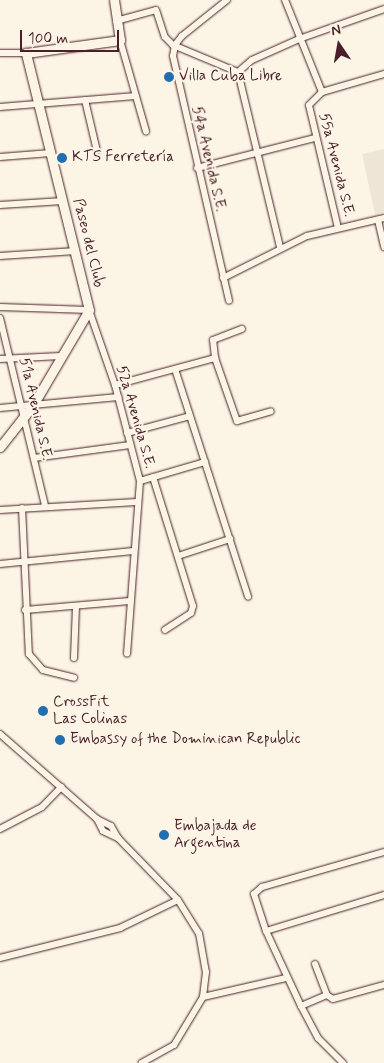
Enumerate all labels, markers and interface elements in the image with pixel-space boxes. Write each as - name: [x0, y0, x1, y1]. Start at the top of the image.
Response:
- scale bar: [22, 20, 121, 52]
- north arrow: [314, 20, 364, 70]
- text: N: [329, 21, 342, 40]
- text: 100 m: [28, 29, 68, 49]
- place label: Villa Cuba Libre: [179, 68, 283, 86]
- marker: Villa Cuba Libre: [163, 71, 175, 83]
- street label: 54a Avenida S.E.: [187, 105, 229, 213]
- street label: 55a Avenida S.E.: [314, 111, 358, 219]
- place label: KTS Ferretería: [72, 149, 174, 167]
- marker: KTS Ferretería: [56, 152, 68, 164]
- street label: Paseo del Club: [68, 197, 108, 289]
- street label: 51a Avenida S.E.: [14, 356, 56, 462]
- street label: 52a Avenida S.E.: [112, 363, 158, 471]
- place label: CrossFit Las Colinas: [53, 693, 129, 728]
- marker: CrossFit Las Colinas: [37, 705, 49, 717]
- place label: Embassy of the Dominican Republic: [70, 731, 299, 749]
- marker: Embassy of the Dominican Republic: [54, 734, 66, 746]
- place label: Embajada de Argentina: [174, 817, 256, 852]
- marker: Embajada de Argentina: [158, 829, 170, 841]

